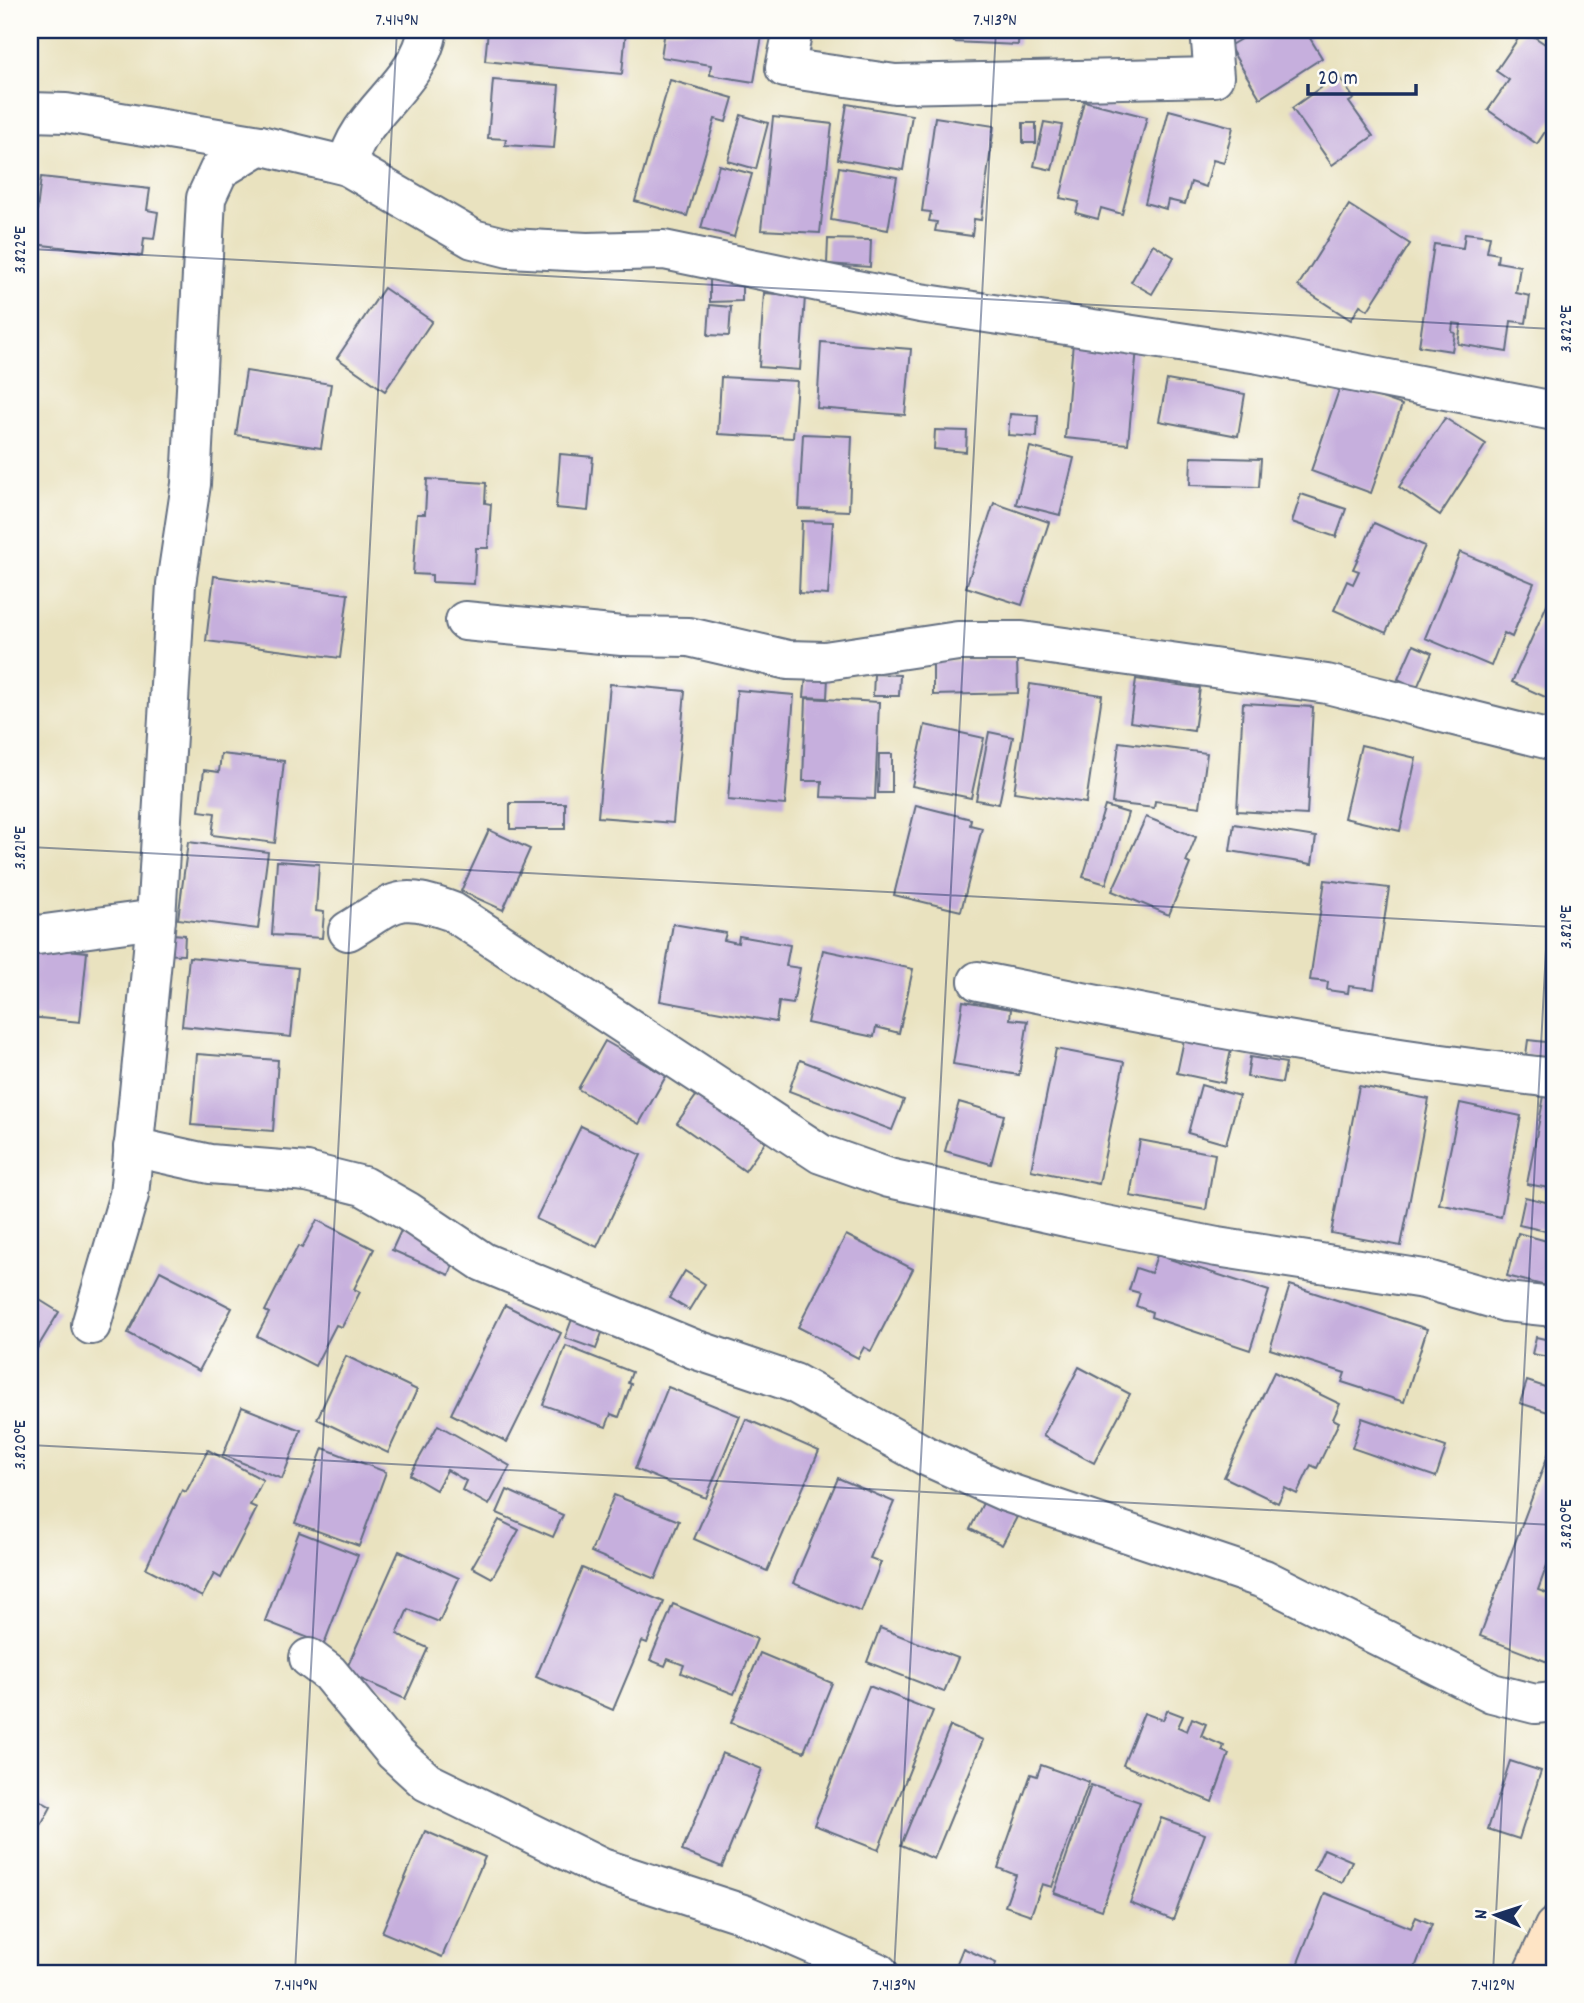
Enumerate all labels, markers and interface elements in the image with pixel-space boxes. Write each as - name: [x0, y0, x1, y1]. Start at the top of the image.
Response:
- text: 7.414°N: [375, 9, 419, 34]
- text: 7.413°N: [973, 9, 1017, 34]
- scale bar: [1308, 52, 1416, 96]
- text: 20 m: [1318, 65, 1358, 95]
- text: 3.822°E: [9, 226, 34, 274]
- text: 3.822°E: [1555, 305, 1580, 353]
- text: 3.821°E: [9, 826, 34, 870]
- text: 3.821°E: [1555, 905, 1580, 949]
- text: 3.820°E: [9, 1420, 34, 1470]
- text: 3.820°E: [1555, 1499, 1580, 1549]
- north arrow: [1462, 1881, 1532, 1951]
- text: N: [1469, 1909, 1496, 1920]
- text: 7.414°N: [274, 1974, 318, 1999]
- text: 7.413°N: [872, 1974, 916, 1999]
- text: 7.412°N: [1471, 1974, 1515, 1999]

